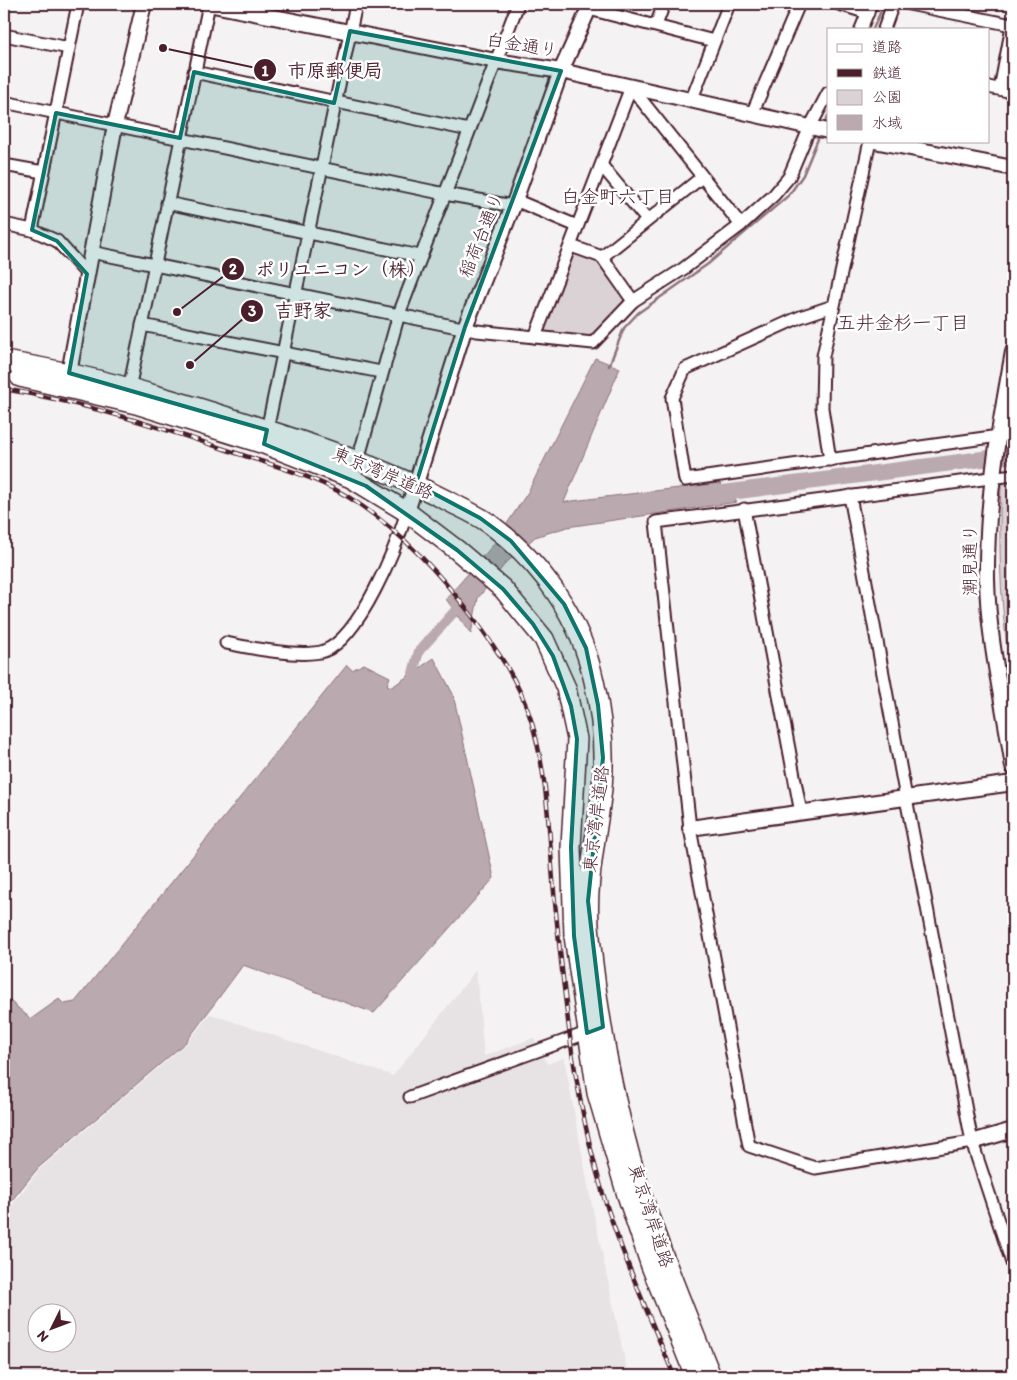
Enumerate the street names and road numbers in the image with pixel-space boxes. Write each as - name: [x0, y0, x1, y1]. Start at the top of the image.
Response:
- street label: 白金通り: [485, 29, 559, 61]
- street label: 稲荷台通り: [454, 189, 508, 281]
- street label: 東京湾岸道路: [329, 442, 437, 504]
- street label: 潮見通り: [959, 524, 981, 596]
- street label: 東京湾岸道路: [579, 764, 613, 874]
- street label: 東京湾岸道路: [624, 1161, 678, 1271]

